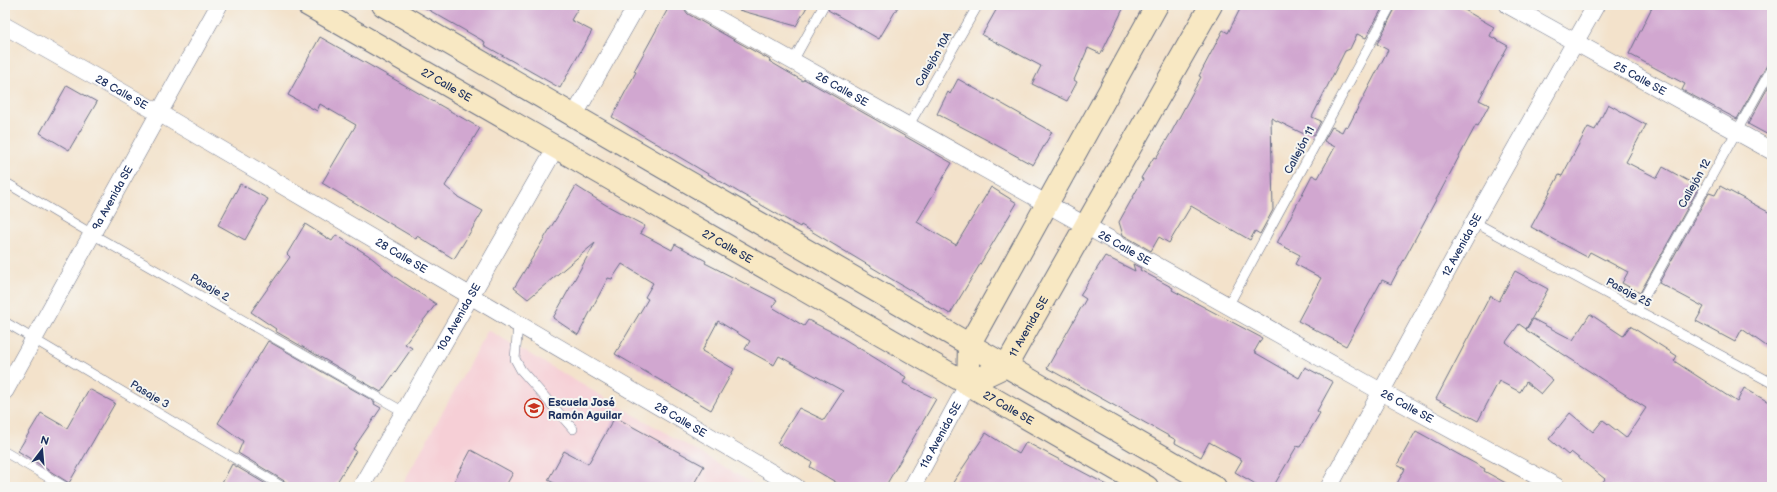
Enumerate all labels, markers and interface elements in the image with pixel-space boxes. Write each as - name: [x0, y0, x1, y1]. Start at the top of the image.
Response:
- street label: Callejón 10A: [913, 29, 954, 89]
- street label: 25 Calle SE: [1611, 59, 1668, 98]
- street label: 27 Calle SE: [419, 65, 474, 105]
- street label: 26 Calle SE: [813, 69, 870, 109]
- street label: 28 Calle SE: [93, 72, 150, 112]
- street label: Callejón 11: [1281, 124, 1317, 176]
- street label: Callejón 12: [1676, 156, 1714, 210]
- street label: 9a Avenida SE: [90, 163, 136, 232]
- street label: 12 Avenida SE: [1439, 211, 1484, 279]
- street label: 27 Calle SE: [700, 227, 755, 266]
- street label: 26 Calle SE: [1096, 228, 1153, 268]
- street label: 28 Calle SE: [373, 235, 429, 276]
- street label: Pasaje 2: [188, 271, 232, 304]
- street label: Pasaje 25: [1604, 275, 1654, 310]
- street label: 10a Avenida SE: [434, 281, 484, 353]
- street label: 11 Avenida SE: [1007, 294, 1051, 359]
- street label: Pasaje 3: [128, 378, 172, 411]
- street label: 26 Calle SE: [1378, 387, 1436, 426]
- street label: 27 Calle SE: [981, 388, 1036, 428]
- place label: Escuela José Ramón Aguilar: [548, 396, 623, 422]
- school or university icon: Escuela José Ramón Aguilar: [523, 397, 545, 419]
- street label: 28 Calle SE: [652, 400, 709, 440]
- street label: 11a Avenida SE: [917, 400, 964, 471]
- north arrow: [22, 430, 62, 470]
- text: N: [39, 433, 50, 448]

